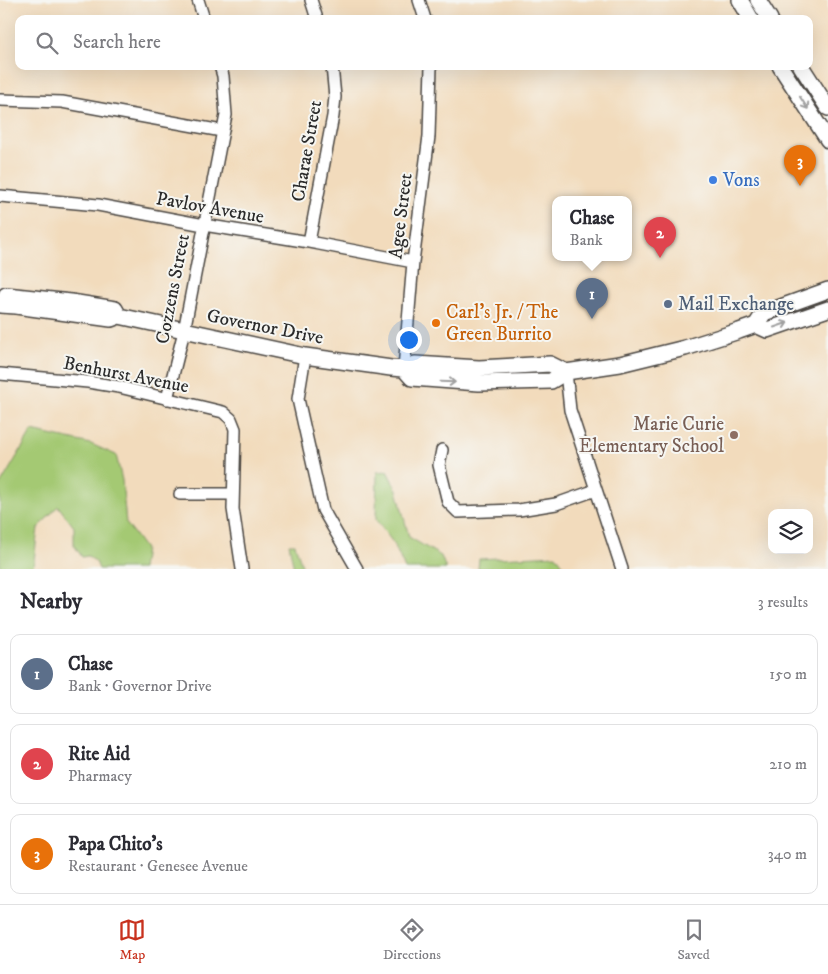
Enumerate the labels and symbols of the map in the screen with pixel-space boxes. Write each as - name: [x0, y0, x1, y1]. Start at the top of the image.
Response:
- one-way arrow: [799, 96, 809, 110]
- street label: Charae Street: [287, 98, 327, 204]
- pin: 3: [784, 145, 816, 186]
- place label: Vons: [722, 169, 760, 192]
- street label: Agee Street: [384, 172, 418, 260]
- marker: Vons: [707, 174, 719, 186]
- street label: Pavlov Avenue: [154, 187, 266, 229]
- pin: 2: [644, 217, 676, 258]
- street label: Cozzens Street: [151, 232, 195, 346]
- pin: 1: [576, 278, 608, 319]
- place label: Mail Exchange: [678, 293, 794, 316]
- marker: Mail Exchange: [662, 298, 674, 310]
- place label: Carl's Jr. / The Green Burrito: [446, 301, 558, 346]
- street label: Governor Drive: [205, 304, 325, 350]
- marker: Carl's Jr. / The Green Burrito: [430, 317, 442, 329]
- one-way arrow: [773, 320, 789, 329]
- your location: [396, 327, 422, 353]
- street label: Benhurst Avenue: [61, 352, 191, 398]
- one-way arrow: [440, 377, 456, 386]
- place label: Marie Curie Elementary School: [579, 413, 724, 458]
- marker: Marie Curie Elementary School: [728, 429, 740, 441]

